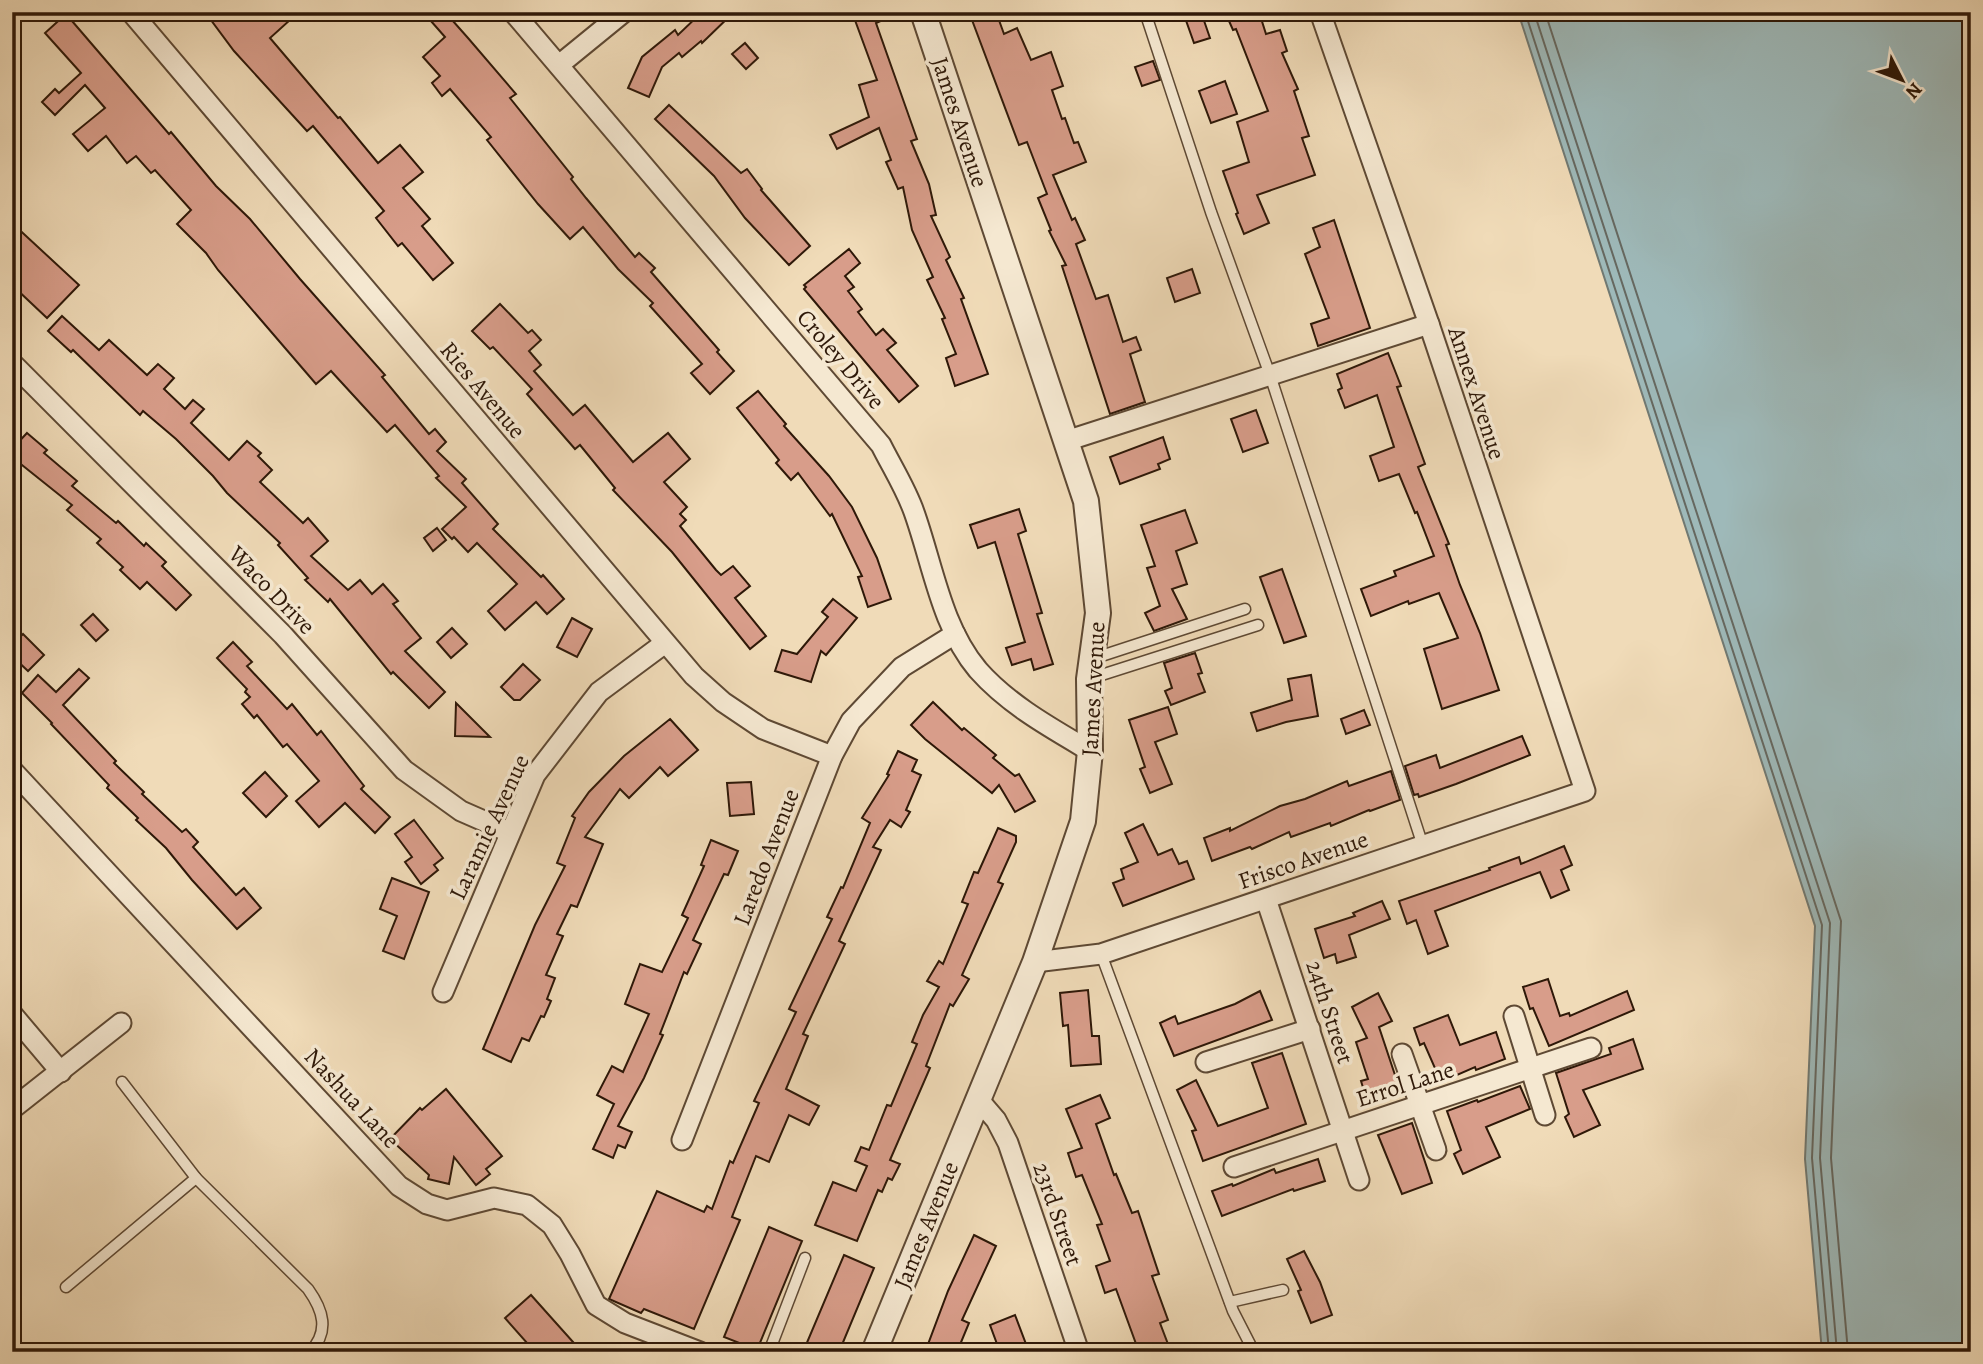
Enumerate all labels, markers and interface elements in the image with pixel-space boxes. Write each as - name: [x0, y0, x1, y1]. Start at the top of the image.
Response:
- north arrow: [1868, 46, 1938, 116]
- street label: James Avenue: [924, 53, 996, 191]
- text: N: [1899, 77, 1928, 105]
- street label: Croley Drive: [790, 302, 892, 416]
- street label: Annex Avenue: [1440, 322, 1514, 463]
- street label: Ries Avenue: [433, 335, 533, 445]
- street label: Waco Drive: [221, 538, 322, 641]
- street label: James Avenue: [1073, 621, 1113, 757]
- street label: Laramie Avenue: [441, 749, 537, 905]
- street label: Laredo Avenue: [725, 784, 807, 930]
- street label: Frisco Avenue: [1234, 823, 1372, 897]
- street label: 24th Street: [1298, 956, 1362, 1068]
- street label: Nashua Lane: [297, 1041, 407, 1155]
- street label: Errol Lane: [1352, 1053, 1458, 1115]
- street label: James Avenue: [886, 1156, 966, 1294]
- street label: 23rd Street: [1025, 1158, 1091, 1270]

